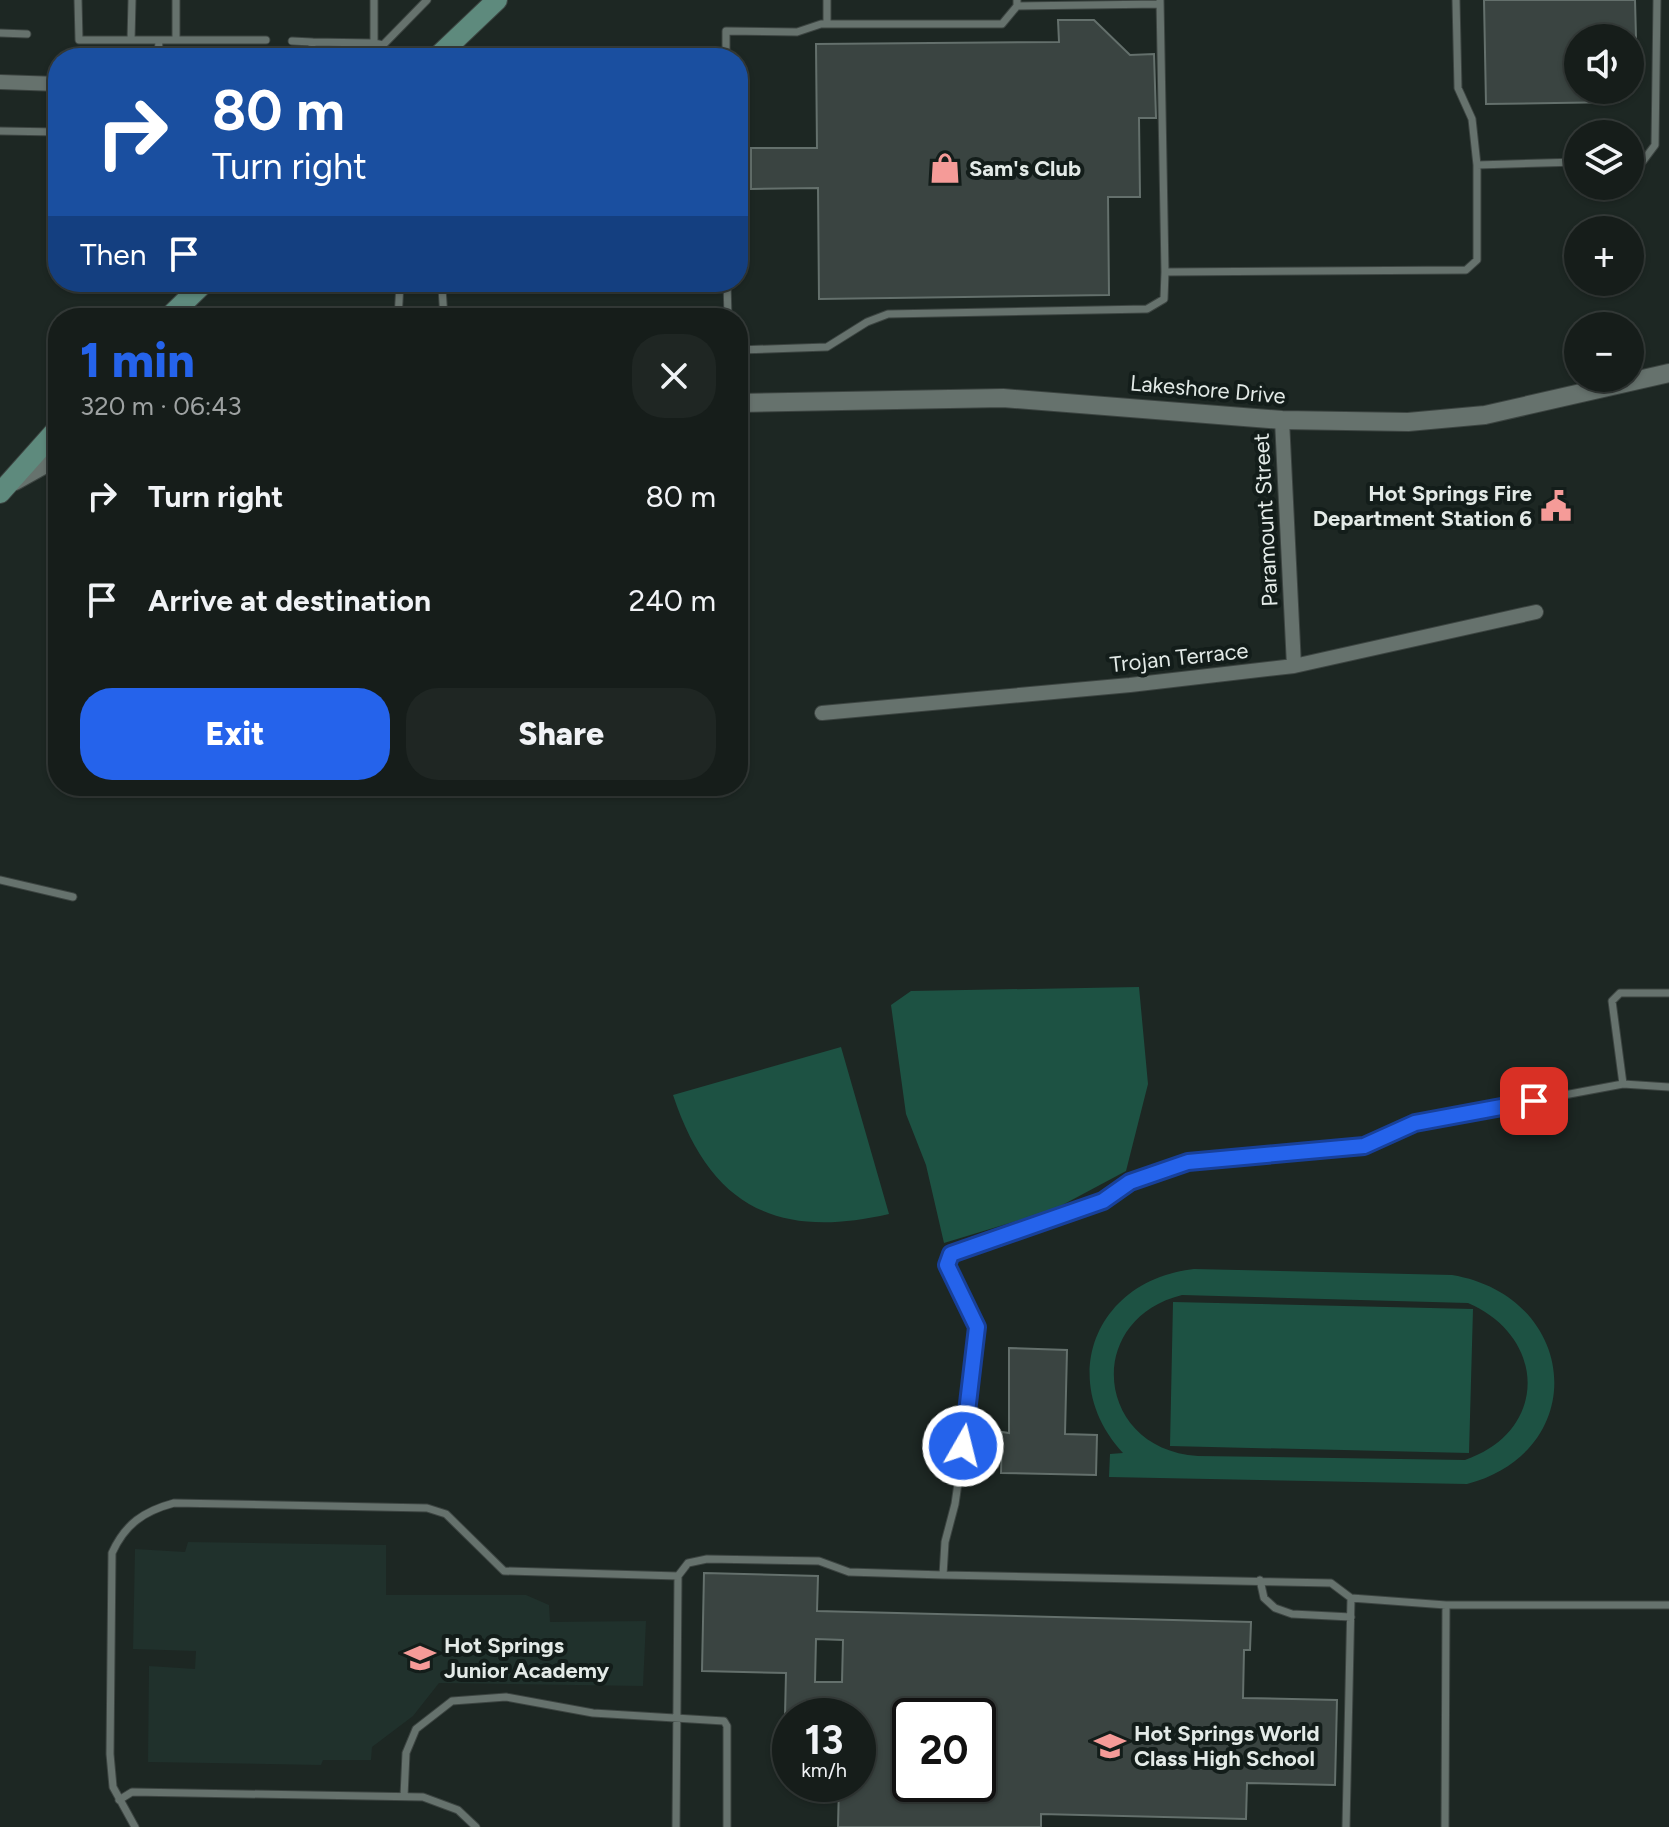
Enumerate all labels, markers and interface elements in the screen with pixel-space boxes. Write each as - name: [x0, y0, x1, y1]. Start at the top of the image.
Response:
- map controls: [1564, 24, 1644, 392]
- button: sound: [1564, 24, 1644, 104]
- text: 80 m: [212, 77, 345, 144]
- icon: right: [80, 80, 184, 184]
- button: layers: [1564, 120, 1644, 200]
- text: Turn right: [212, 145, 367, 188]
- shop icon: Sam's Club: [928, 151, 962, 185]
- place label: Sam's Club: [969, 155, 1081, 182]
- button: +: [1564, 216, 1644, 296]
- icon: arrive: [162, 232, 206, 276]
- text: Then: [80, 236, 146, 273]
- button: −: [1564, 312, 1644, 392]
- text: 1 min: [80, 331, 195, 389]
- button: close: [632, 334, 716, 418]
- street label: Lakeshore Drive: [1129, 369, 1287, 410]
- text: 320 m · 06:43: [80, 390, 242, 422]
- street label: Paramount Street: [1247, 432, 1284, 607]
- icon: right: [80, 474, 124, 518]
- text: Turn right: [148, 478, 283, 515]
- text: 80 m: [645, 478, 716, 515]
- place label: Hot Springs Fire Department Station 6: [1313, 480, 1532, 532]
- public building icon: Hot Springs Fire Department Station 6: [1539, 489, 1573, 523]
- icon: arrive: [80, 578, 124, 622]
- text: Arrive at destination: [148, 582, 431, 619]
- text: 240 m: [628, 582, 716, 619]
- street label: Trojan Terrace: [1109, 637, 1250, 678]
- button: Exit: [80, 688, 390, 780]
- button: Share: [406, 688, 716, 780]
- pin: [1500, 1067, 1568, 1135]
- icon: arrive: [1512, 1079, 1556, 1123]
- position arrow: [921, 1404, 1005, 1488]
- place label: Hot Springs Junior Academy: [444, 1632, 610, 1684]
- school or university icon: Hot Springs Junior Academy: [403, 1641, 437, 1675]
- speed limit sign: 20: [892, 1698, 996, 1802]
- text: 13: [804, 1716, 844, 1764]
- place label: Hot Springs World Class High School: [1134, 1720, 1320, 1772]
- school or university icon: Hot Springs World Class High School: [1093, 1729, 1127, 1763]
- text: km/h: [801, 1758, 847, 1782]

